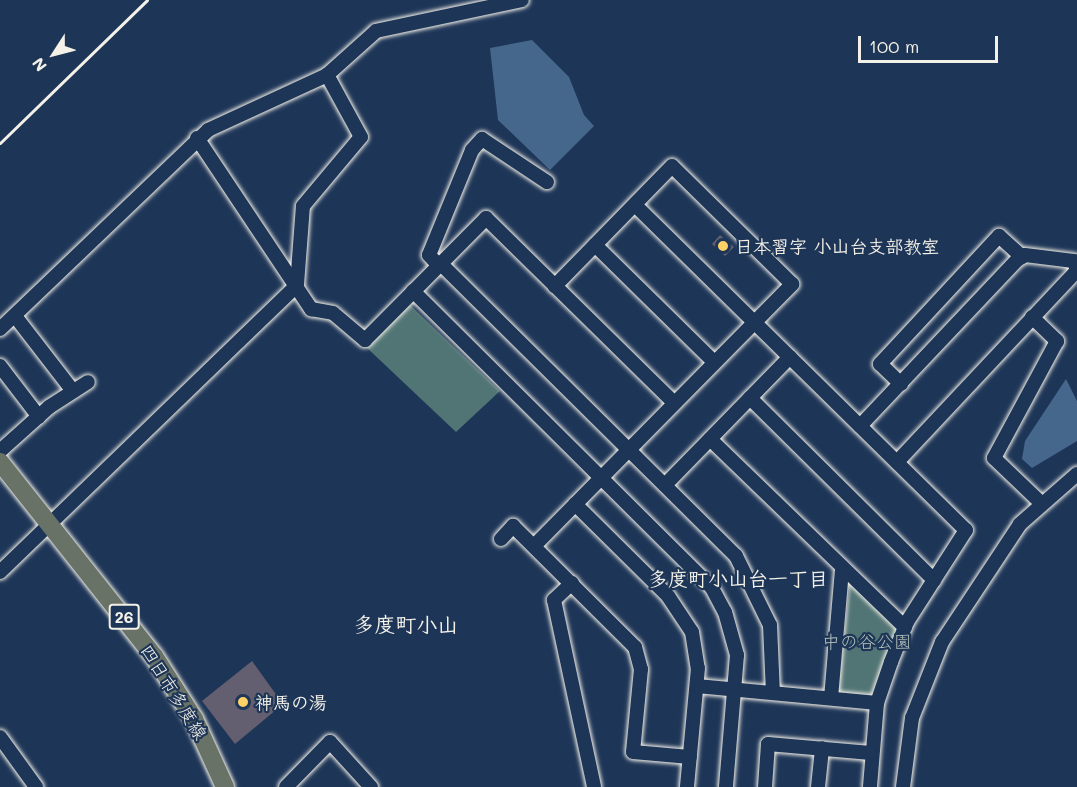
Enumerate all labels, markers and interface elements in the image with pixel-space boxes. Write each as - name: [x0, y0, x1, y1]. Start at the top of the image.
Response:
- north arrow: [24, 24, 84, 84]
- scale bar: [861, 24, 1000, 62]
- text: 100 m: [869, 34, 919, 58]
- text: N: [27, 54, 51, 76]
- place label: 日本習字 小山台支部教室: [735, 235, 939, 257]
- marker: 日本習字 小山台支部教室: [716, 239, 730, 253]
- district label: 多度町小山台一丁目: [648, 566, 828, 590]
- road number: 26: [108, 604, 140, 630]
- district label: 多度町小山: [354, 611, 458, 637]
- park label: 中の谷公園: [822, 630, 912, 652]
- street label: 四日市多度線: [136, 640, 212, 744]
- place label: 神馬の湯: [255, 691, 327, 713]
- marker: 神馬の湯: [236, 695, 250, 709]

